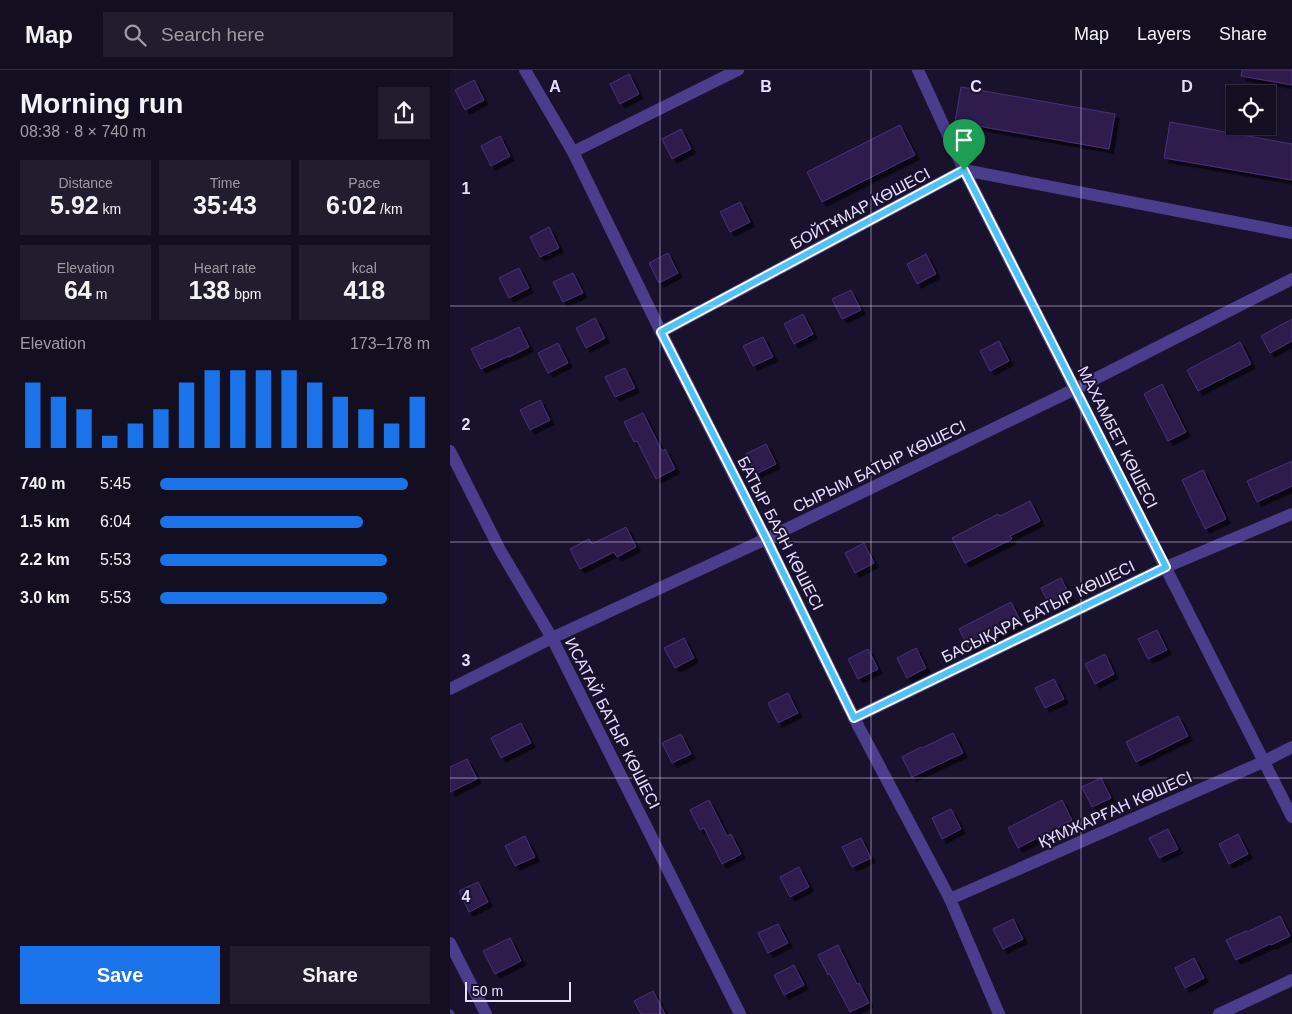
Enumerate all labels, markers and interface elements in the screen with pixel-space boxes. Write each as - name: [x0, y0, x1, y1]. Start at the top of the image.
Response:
- search box: [103, 12, 453, 57]
- text: Map: [25, 21, 73, 48]
- icon: search: [121, 21, 149, 49]
- text: Search here: [161, 24, 265, 45]
- text: Map: [1074, 24, 1109, 44]
- text: Layers: [1137, 24, 1191, 44]
- text: Share: [1219, 24, 1267, 44]
- text: A: [549, 78, 561, 95]
- text: B: [760, 78, 772, 95]
- text: C: [970, 78, 982, 95]
- text: D: [1181, 78, 1193, 95]
- map controls: [1226, 85, 1276, 135]
- button: locate: [1226, 85, 1276, 135]
- button: share: [378, 87, 430, 139]
- text: Morning run: [20, 88, 183, 119]
- pin: [943, 119, 985, 170]
- text: 08:38 · 8 × 740 m: [20, 123, 146, 140]
- icon: arrive: [950, 126, 978, 154]
- street label: БОЙТҰМАР КӨШЕСІ: [787, 164, 933, 252]
- text: Distance: [58, 175, 113, 191]
- text: Time: [210, 175, 240, 191]
- text: Pace: [348, 175, 380, 191]
- text: 1: [462, 180, 471, 197]
- text: 5.92: [50, 191, 99, 219]
- text: 35:43: [193, 191, 257, 219]
- text: 6:02: [326, 191, 376, 219]
- text: km: [99, 201, 121, 217]
- text: /km: [376, 201, 403, 217]
- text: Elevation: [57, 260, 114, 276]
- text: Heart rate: [194, 260, 256, 276]
- text: kcal: [352, 260, 377, 276]
- text: 64: [64, 276, 92, 304]
- text: 138: [189, 276, 230, 304]
- text: 418: [343, 276, 385, 304]
- text: m: [92, 286, 107, 302]
- text: bpm: [230, 286, 261, 302]
- text: Elevation: [20, 335, 86, 352]
- text: 173–178 m: [350, 335, 430, 352]
- street label: МАХАМБЕТ КӨШЕСІ: [1074, 363, 1161, 511]
- text: 2: [462, 416, 471, 433]
- street label: СЫРЫМ БАТЫР КӨШЕСІ: [790, 417, 968, 516]
- street label: БАТЫР БАЯН КӨШЕСІ: [734, 454, 827, 613]
- text: 740 m: [20, 475, 65, 492]
- text: 5:45: [100, 475, 131, 492]
- text: 1.5 km: [20, 513, 70, 530]
- text: 6:04: [100, 513, 131, 530]
- text: 2.2 km: [20, 551, 70, 568]
- text: 5:53: [100, 551, 131, 568]
- street label: БАСЫҚАРА БАТЫР КӨШЕСІ: [939, 557, 1137, 666]
- text: 3.0 km: [20, 589, 70, 606]
- text: 5:53: [100, 589, 131, 606]
- street label: ИСАТАЙ БАТЫР КӨШЕСІ: [562, 634, 664, 812]
- text: 3: [462, 652, 471, 669]
- street label: ҚҰМЖАРҒАН КӨШЕСІ: [1036, 768, 1195, 851]
- text: 4: [462, 888, 471, 905]
- button: Save: [20, 946, 220, 1004]
- button: Share: [230, 946, 430, 1004]
- scale bar: [465, 979, 571, 1002]
- text: 50 m: [472, 983, 503, 999]

